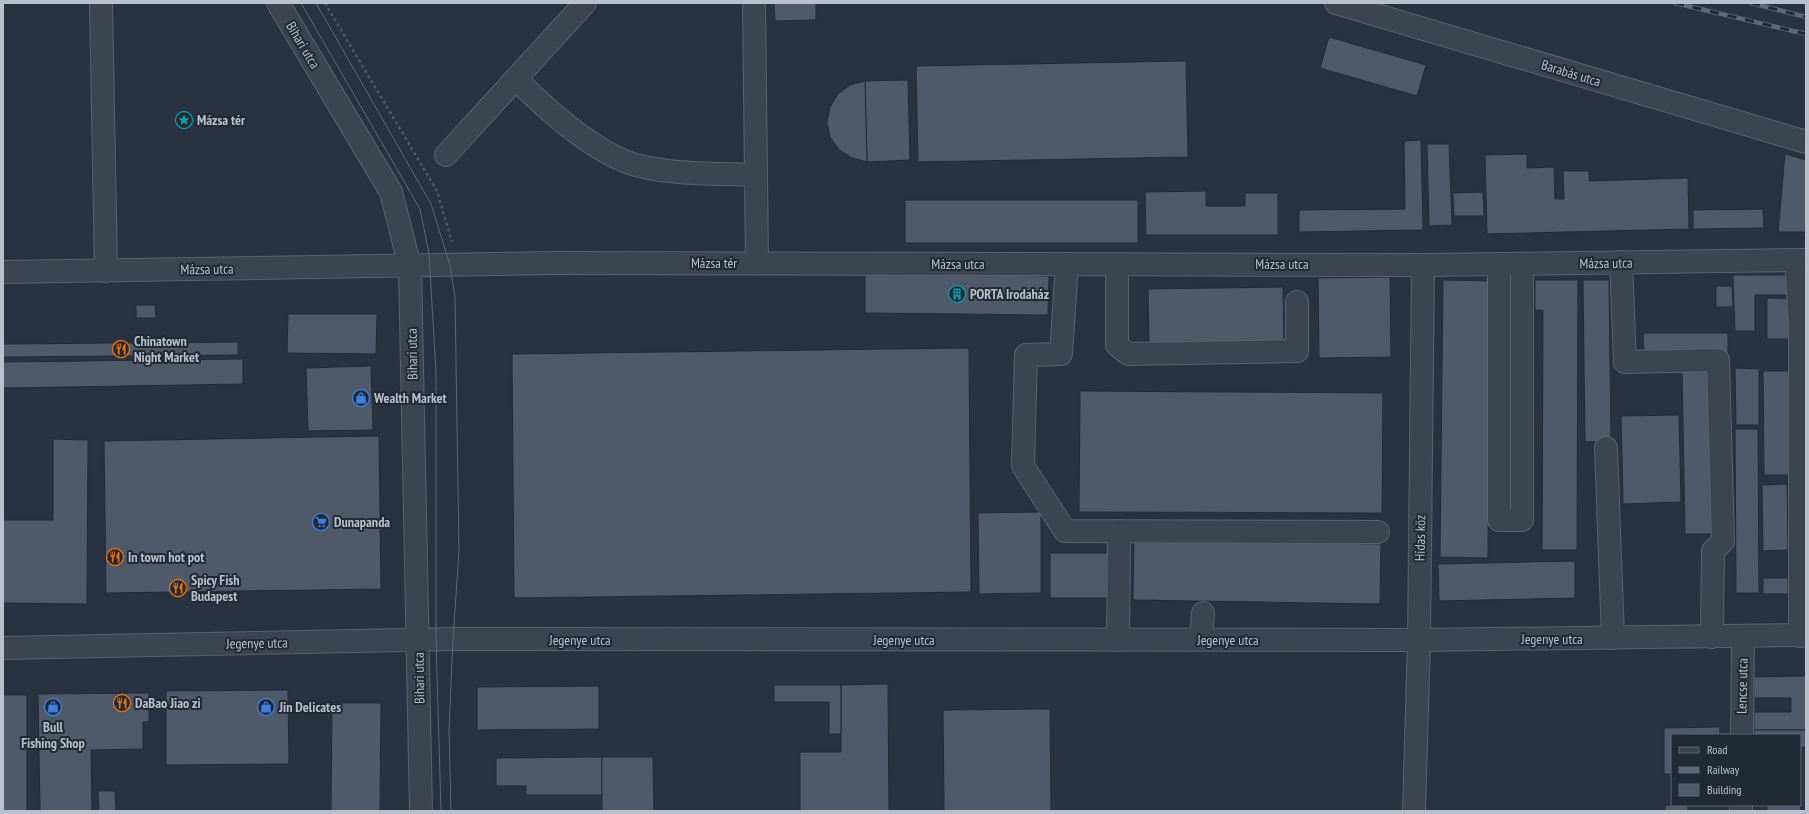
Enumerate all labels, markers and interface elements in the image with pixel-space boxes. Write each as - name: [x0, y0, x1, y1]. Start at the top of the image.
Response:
- street label: Bihari utca: [282, 18, 324, 72]
- street label: Barabás utca: [1539, 55, 1603, 91]
- place icon: Mázsa tér: [174, 110, 194, 130]
- place label: Mázsa tér: [197, 111, 246, 129]
- street label: Mázsa tér: [691, 254, 737, 272]
- street label: Mázsa utca: [1579, 254, 1633, 272]
- street label: Mázsa utca: [931, 255, 985, 273]
- street label: Mázsa utca: [1255, 255, 1309, 273]
- street label: Mázsa utca: [180, 260, 234, 278]
- building icon: PORTA Irodaház: [947, 284, 967, 304]
- place label: PORTA Irodaház: [970, 285, 1049, 303]
- street label: Bihari utca: [403, 328, 421, 380]
- place label: Chinatown Night Market: [134, 332, 199, 366]
- restaurant icon: Chinatown Night Market: [111, 339, 131, 359]
- shop icon: Wealth Market: [351, 388, 371, 408]
- place label: Wealth Market: [373, 389, 447, 407]
- supermarket icon: Dunapanda: [311, 512, 331, 532]
- place label: Dunapanda: [334, 513, 390, 531]
- street label: Hidas köz: [1411, 515, 1429, 561]
- restaurant icon: In town hot pot: [105, 547, 125, 567]
- place label: In town hot pot: [128, 548, 204, 566]
- place label: Spicy Fish Budapest: [191, 571, 240, 605]
- restaurant icon: Spicy Fish Budapest: [168, 578, 188, 598]
- street label: Jegenye utca: [1520, 630, 1583, 648]
- street label: Jegenye utca: [548, 631, 611, 649]
- street label: Jegenye utca: [872, 631, 935, 649]
- street label: Jegenye utca: [1196, 631, 1259, 649]
- street label: Jegenye utca: [225, 633, 288, 653]
- street label: Bihari utca: [410, 652, 428, 704]
- street label: Lencse utca: [1733, 658, 1751, 714]
- restaurant icon: DaBao Jiao zi: [112, 693, 132, 713]
- place label: DaBao Jiao zi: [135, 694, 201, 712]
- shop icon: Bull Fishing Shop: [43, 697, 63, 717]
- shop icon: Jin Delicates: [256, 697, 276, 717]
- place label: Jin Delicates: [278, 698, 341, 716]
- place label: Bull Fishing Shop: [21, 718, 85, 752]
- legend: [1671, 734, 1801, 806]
- text: Road: [1707, 742, 1727, 757]
- text: Railway: [1707, 762, 1740, 777]
- text: Building: [1707, 782, 1742, 797]

